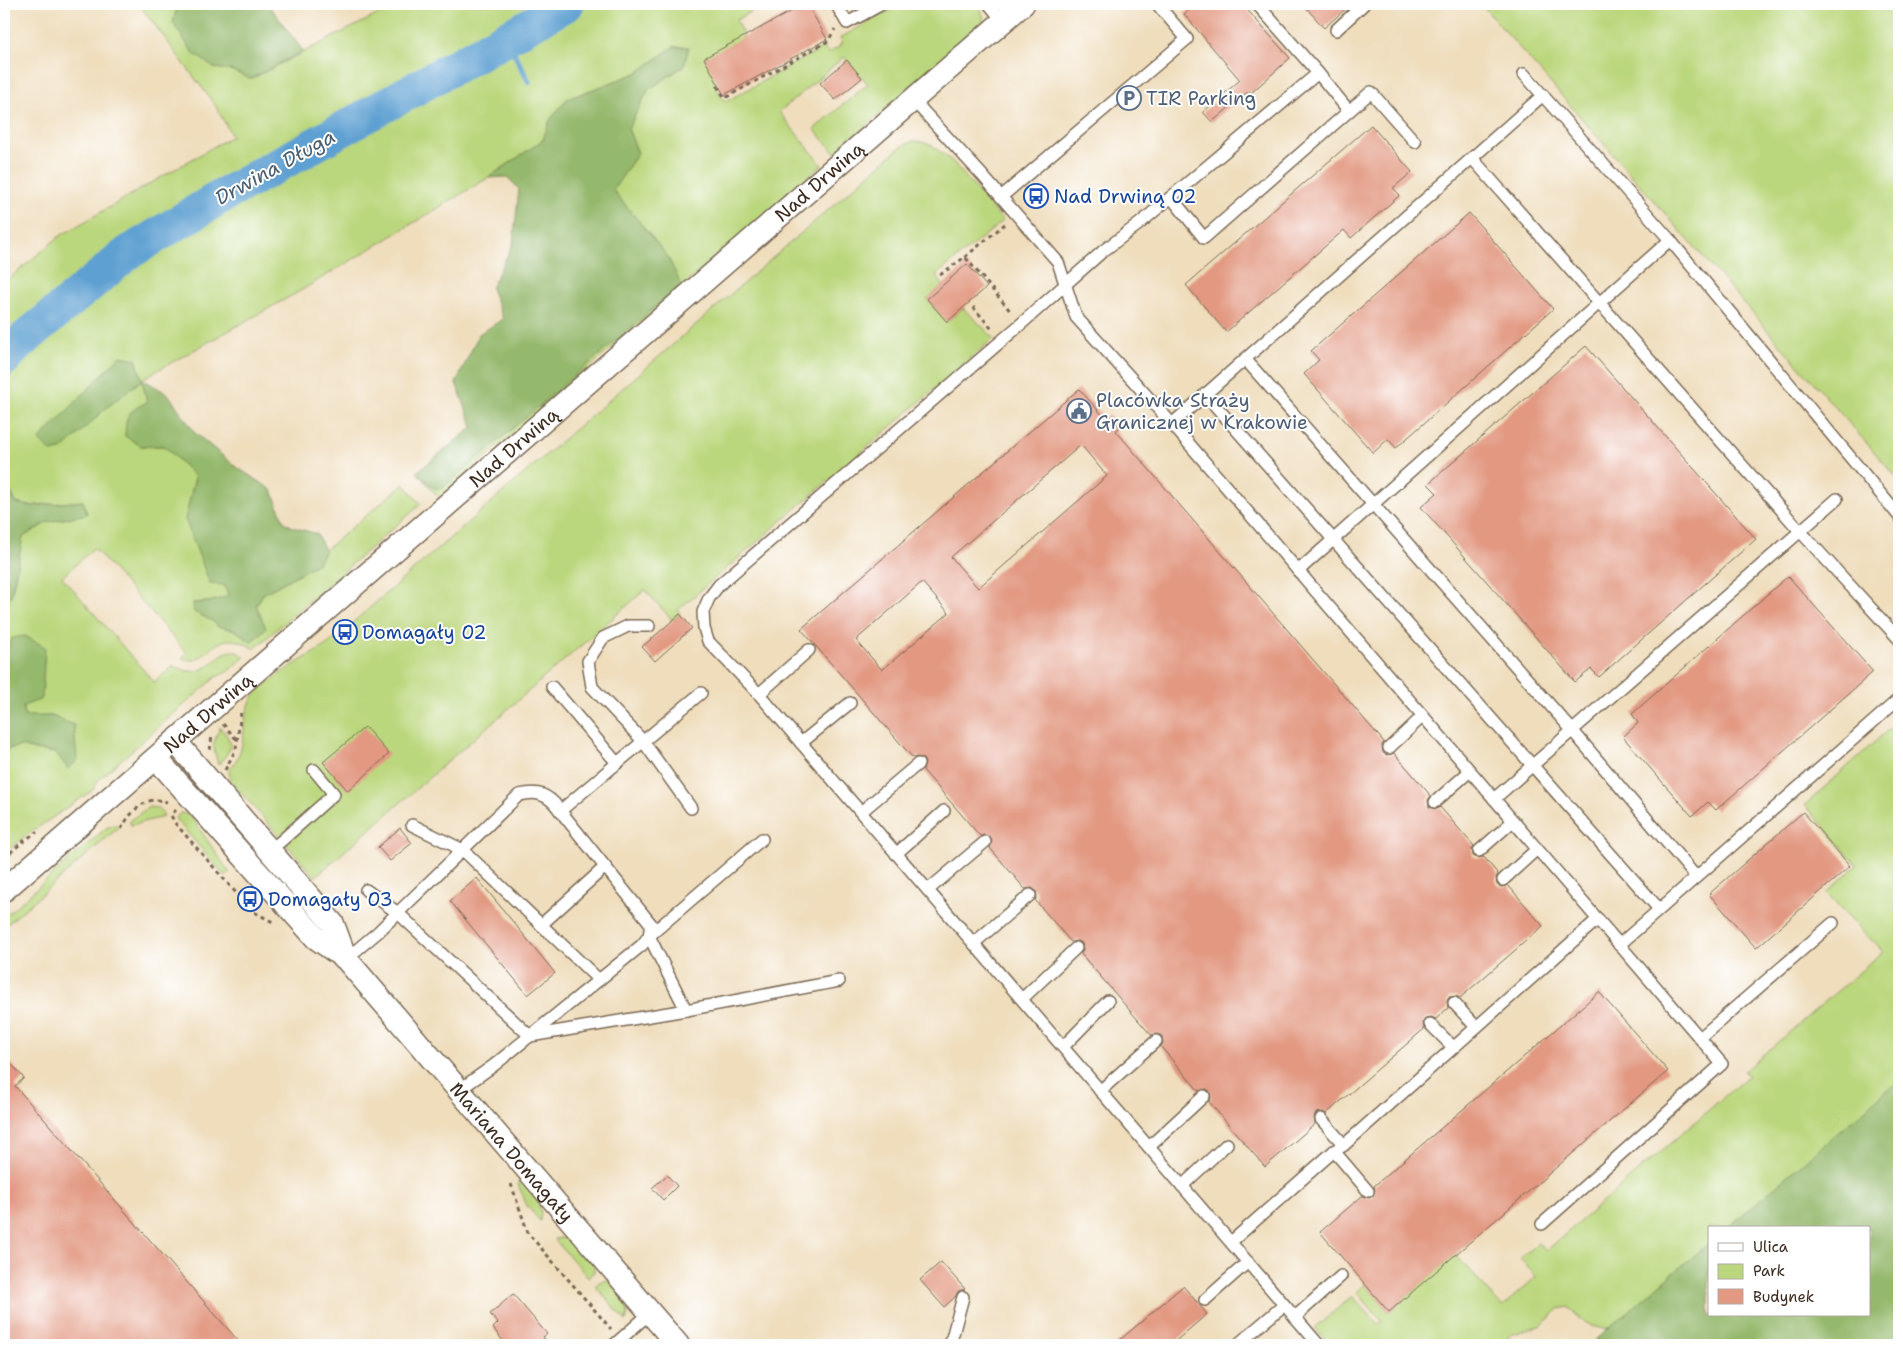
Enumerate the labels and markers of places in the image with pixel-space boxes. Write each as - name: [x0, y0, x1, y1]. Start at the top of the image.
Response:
- parking icon: TIR Parking: [1116, 85, 1142, 111]
- place label: TIR Parking: [1146, 86, 1256, 111]
- bus stop icon: Nad Drwiną 02: [1023, 183, 1049, 209]
- place label: Nad Drwiną 02: [1054, 184, 1196, 209]
- place label: Placówka Straży Granicznej w Krakowie: [1096, 388, 1308, 435]
- public building icon: Placówka Straży Granicznej w Krakowie: [1066, 398, 1092, 424]
- bus stop icon: Domagały 02: [332, 619, 358, 645]
- place label: Domagały 02: [362, 620, 487, 645]
- bus stop icon: Domagały 03: [237, 886, 263, 912]
- place label: Domagały 03: [268, 887, 393, 912]

